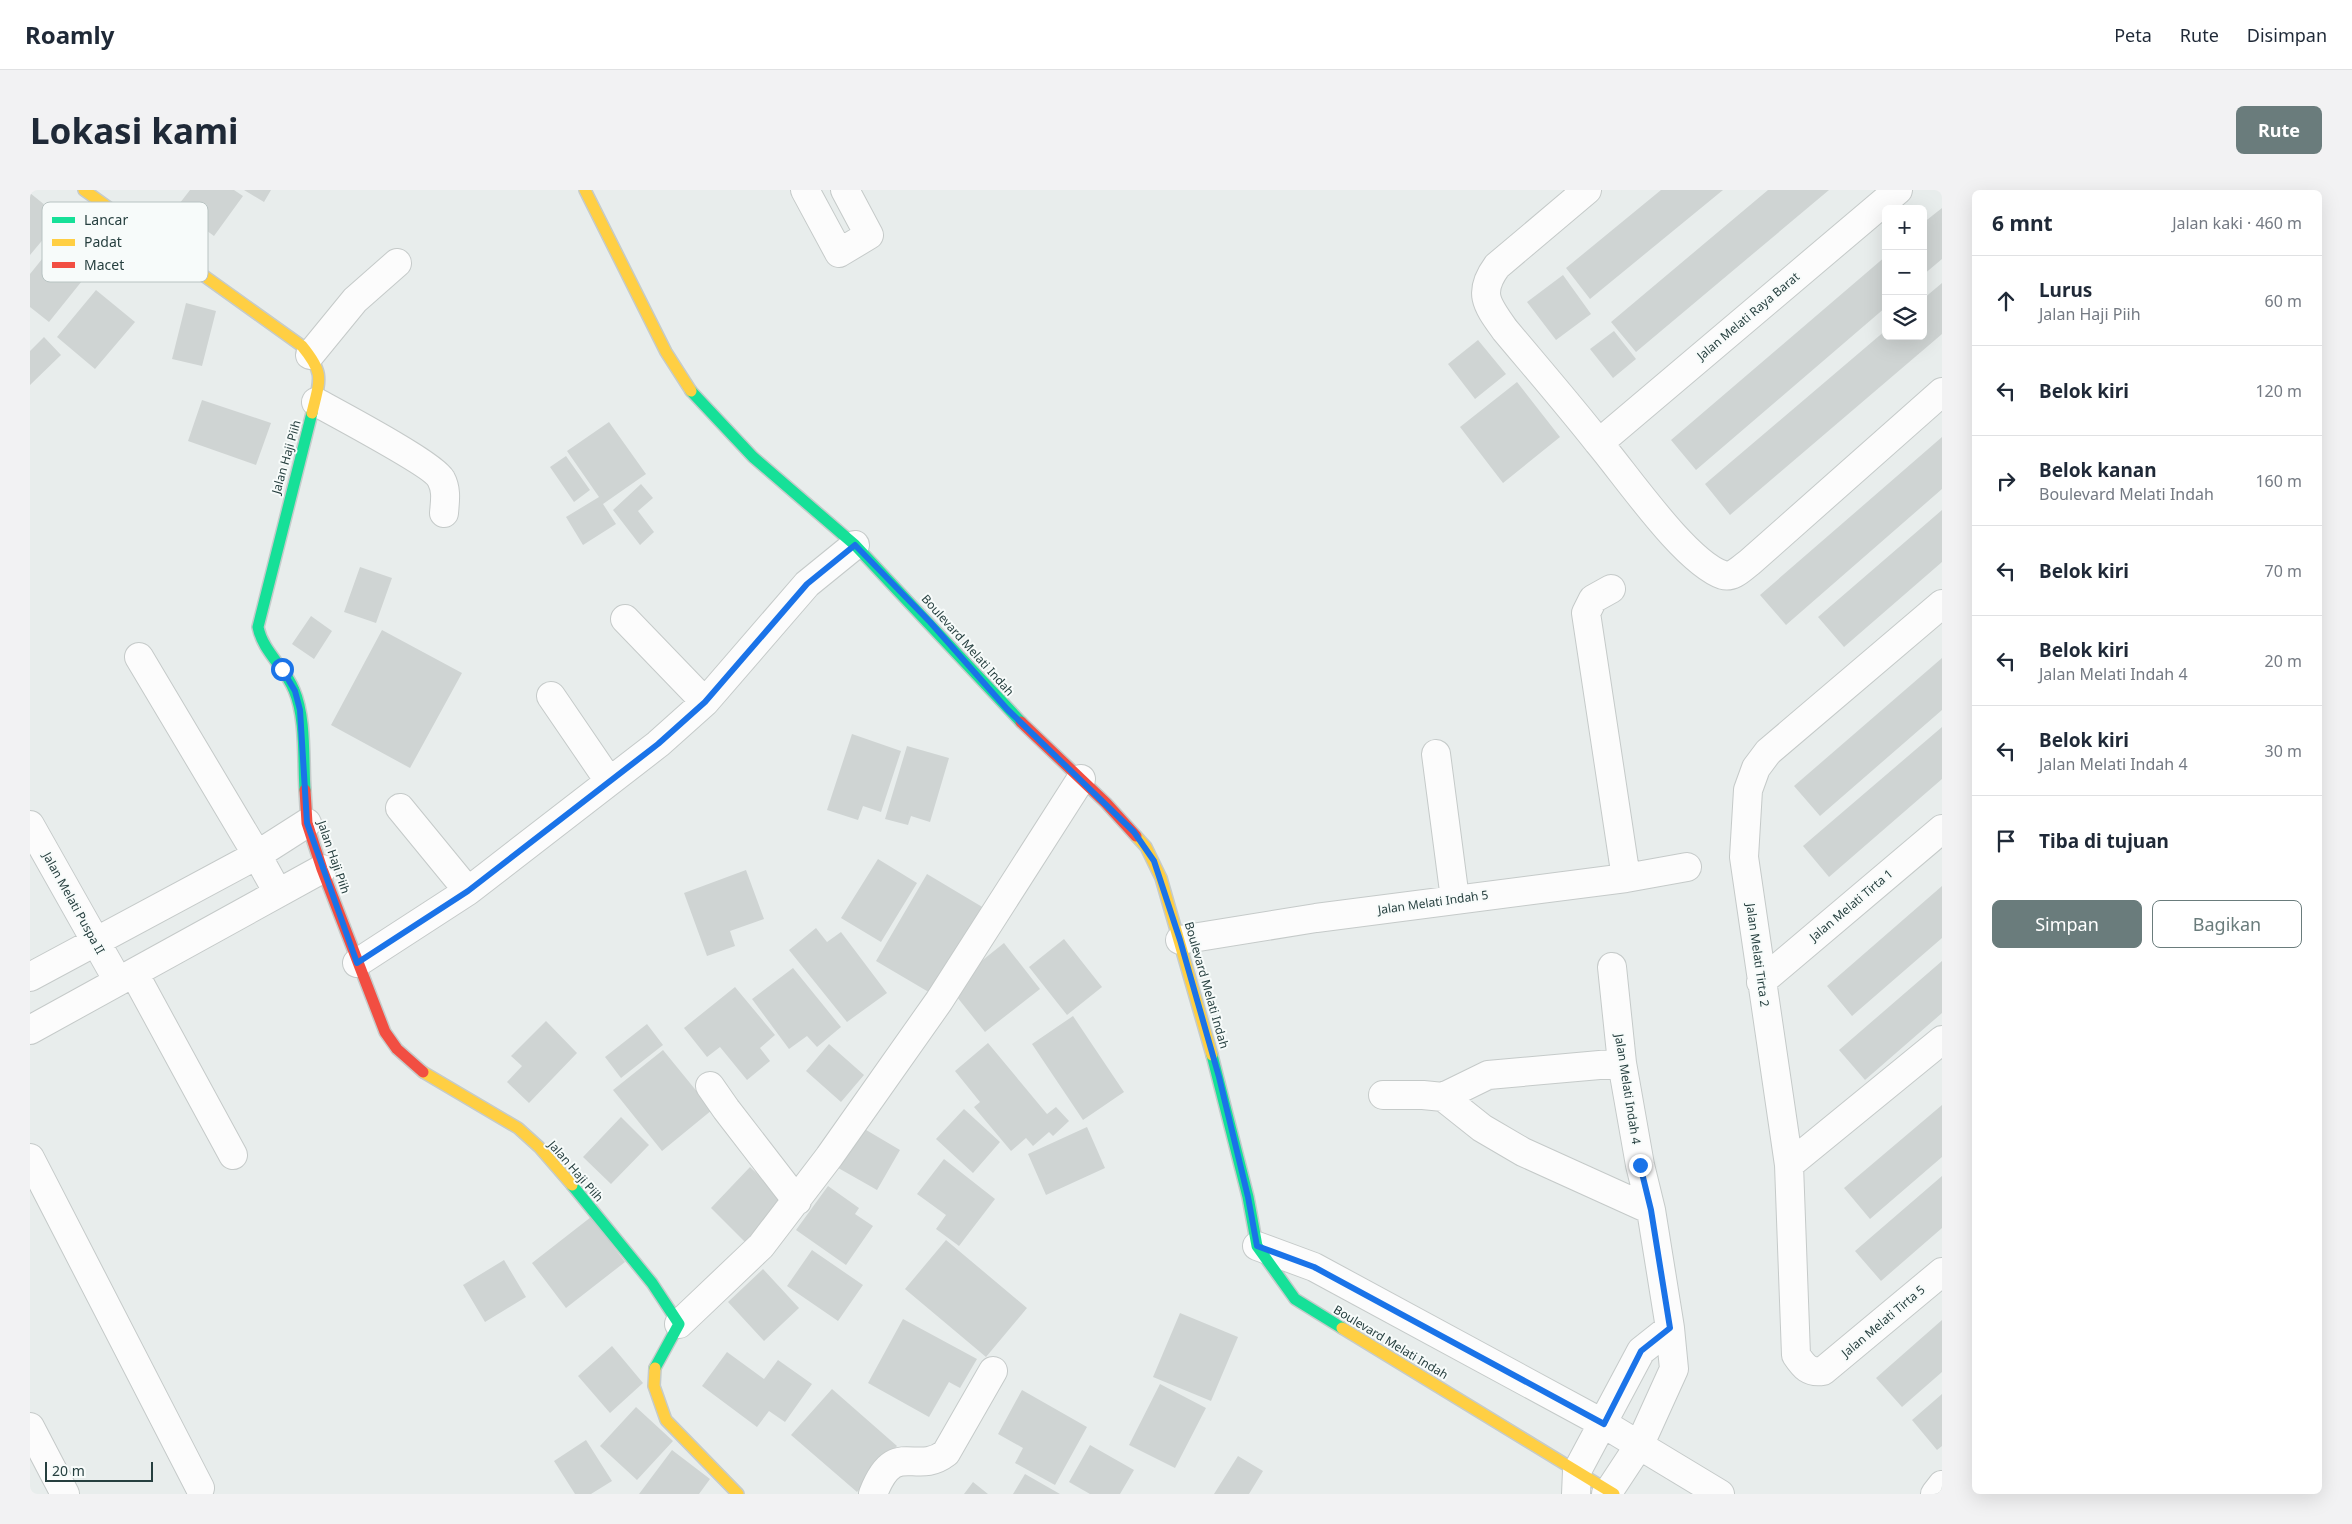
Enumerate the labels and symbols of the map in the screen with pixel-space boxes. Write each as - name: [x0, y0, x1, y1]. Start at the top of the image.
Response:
- legend: [42, 202, 208, 282]
- text: Lancar: [84, 210, 128, 229]
- text: Padat: [84, 232, 122, 251]
- text: Macet: [84, 255, 124, 274]
- street label: Jalan Melati Raya Barat: [1692, 268, 1803, 365]
- street label: Jalan Haji Piih: [267, 418, 305, 497]
- street label: Boulevard Melati Indah: [918, 591, 1018, 699]
- route start: [271, 658, 294, 681]
- street label: Jalan Haji Piih: [313, 817, 354, 896]
- street label: Jalan Melati Puspa II: [38, 848, 109, 957]
- street label: Jalan Melati Tirta 1: [1805, 865, 1896, 946]
- street label: Jalan Melati Indah 5: [1376, 886, 1489, 918]
- street label: Jalan Melati Tirta 2: [1742, 901, 1774, 1008]
- street label: Boulevard Melati Indah: [1181, 920, 1233, 1050]
- street label: Jalan Melati Indah 4: [1611, 1032, 1645, 1145]
- street label: Jalan Haji Piih: [544, 1136, 607, 1205]
- route end: [1629, 1154, 1652, 1177]
- street label: Jalan Melati Tirta 5: [1837, 1281, 1928, 1362]
- street label: Boulevard Melati Indah: [1330, 1301, 1452, 1383]
- scale bar: [45, 1459, 152, 1482]

